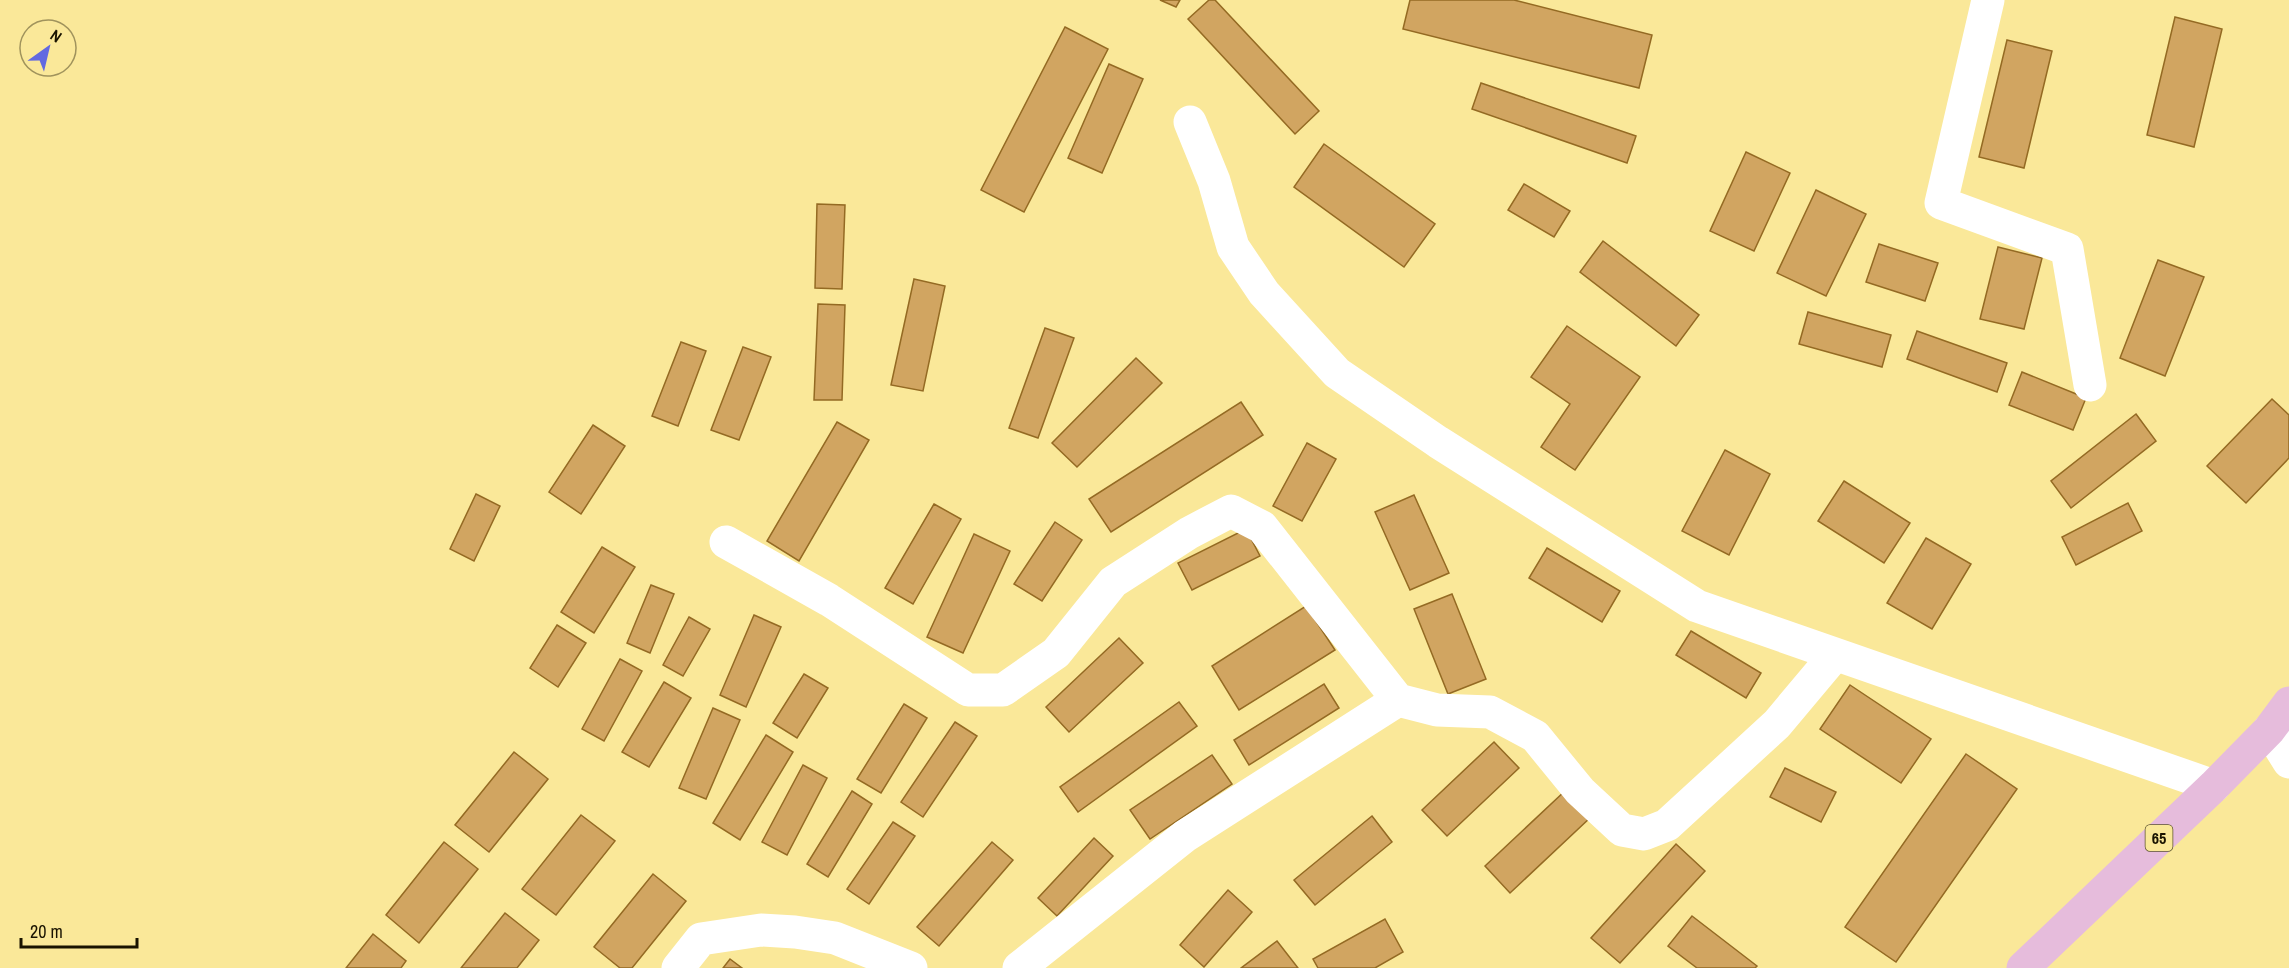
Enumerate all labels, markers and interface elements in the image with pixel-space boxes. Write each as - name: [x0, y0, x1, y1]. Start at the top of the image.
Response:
- north arrow: [18, 18, 78, 78]
- text: N: [46, 24, 66, 47]
- road number: 65: [2146, 825, 2172, 851]
- scale bar: [21, 911, 136, 949]
- text: 20 m: [30, 919, 63, 944]

